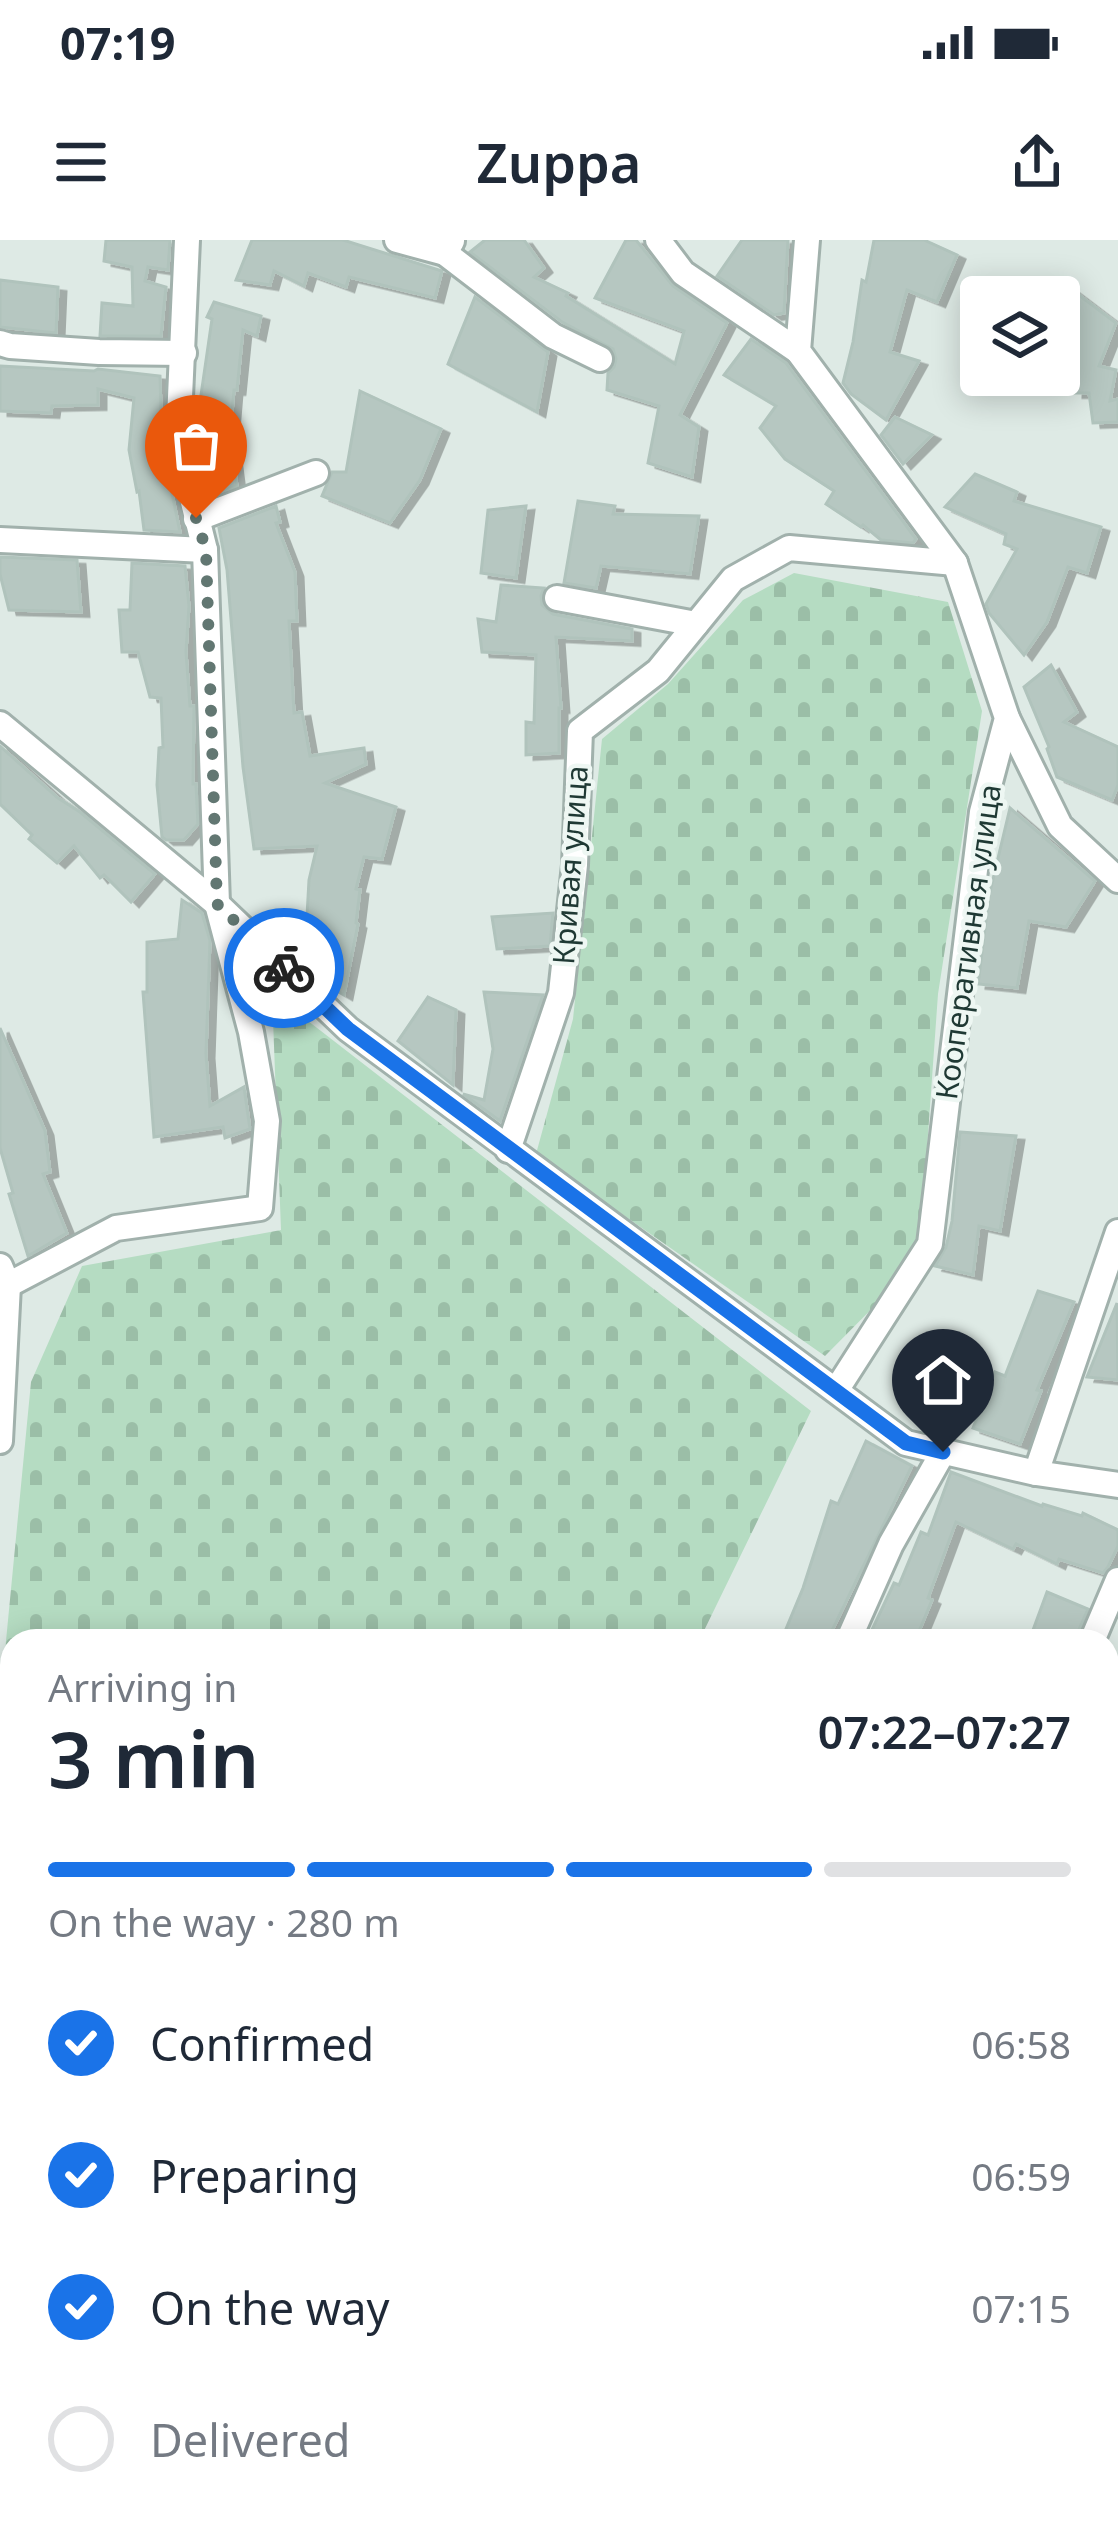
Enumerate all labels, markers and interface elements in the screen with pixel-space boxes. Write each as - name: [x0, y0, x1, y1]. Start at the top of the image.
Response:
- text: 07:19: [60, 12, 176, 73]
- text: Zuppa: [477, 125, 641, 199]
- icon: menu: [48, 129, 114, 195]
- icon: share: [1004, 129, 1070, 195]
- map controls: [960, 276, 1080, 396]
- button: layers: [960, 276, 1080, 396]
- pin: [145, 395, 247, 518]
- icon: bag: [163, 413, 229, 479]
- street label: Кривая улица: [542, 764, 597, 966]
- street label: Кооперативная улица: [925, 782, 1010, 1102]
- courier: [224, 908, 344, 1028]
- icon: bike: [251, 935, 317, 1001]
- pin: [892, 1329, 994, 1452]
- icon: home: [910, 1347, 976, 1413]
- text: Arriving in: [48, 1660, 237, 1713]
- text: 07:22–07:27: [818, 1701, 1071, 1762]
- text: 3 min: [48, 1705, 260, 1811]
- text: On the way · 280 m: [48, 1895, 400, 1948]
- icon: check: [48, 2010, 114, 2076]
- text: Confirmed: [150, 2013, 374, 2074]
- text: 06:58: [971, 2017, 1071, 2070]
- icon: check: [48, 2142, 114, 2208]
- text: Preparing: [150, 2145, 359, 2206]
- text: 06:59: [971, 2149, 1071, 2202]
- icon: check: [48, 2274, 114, 2340]
- text: On the way: [150, 2277, 389, 2338]
- text: 07:15: [971, 2281, 1071, 2334]
- text: Delivered: [150, 2409, 350, 2470]

